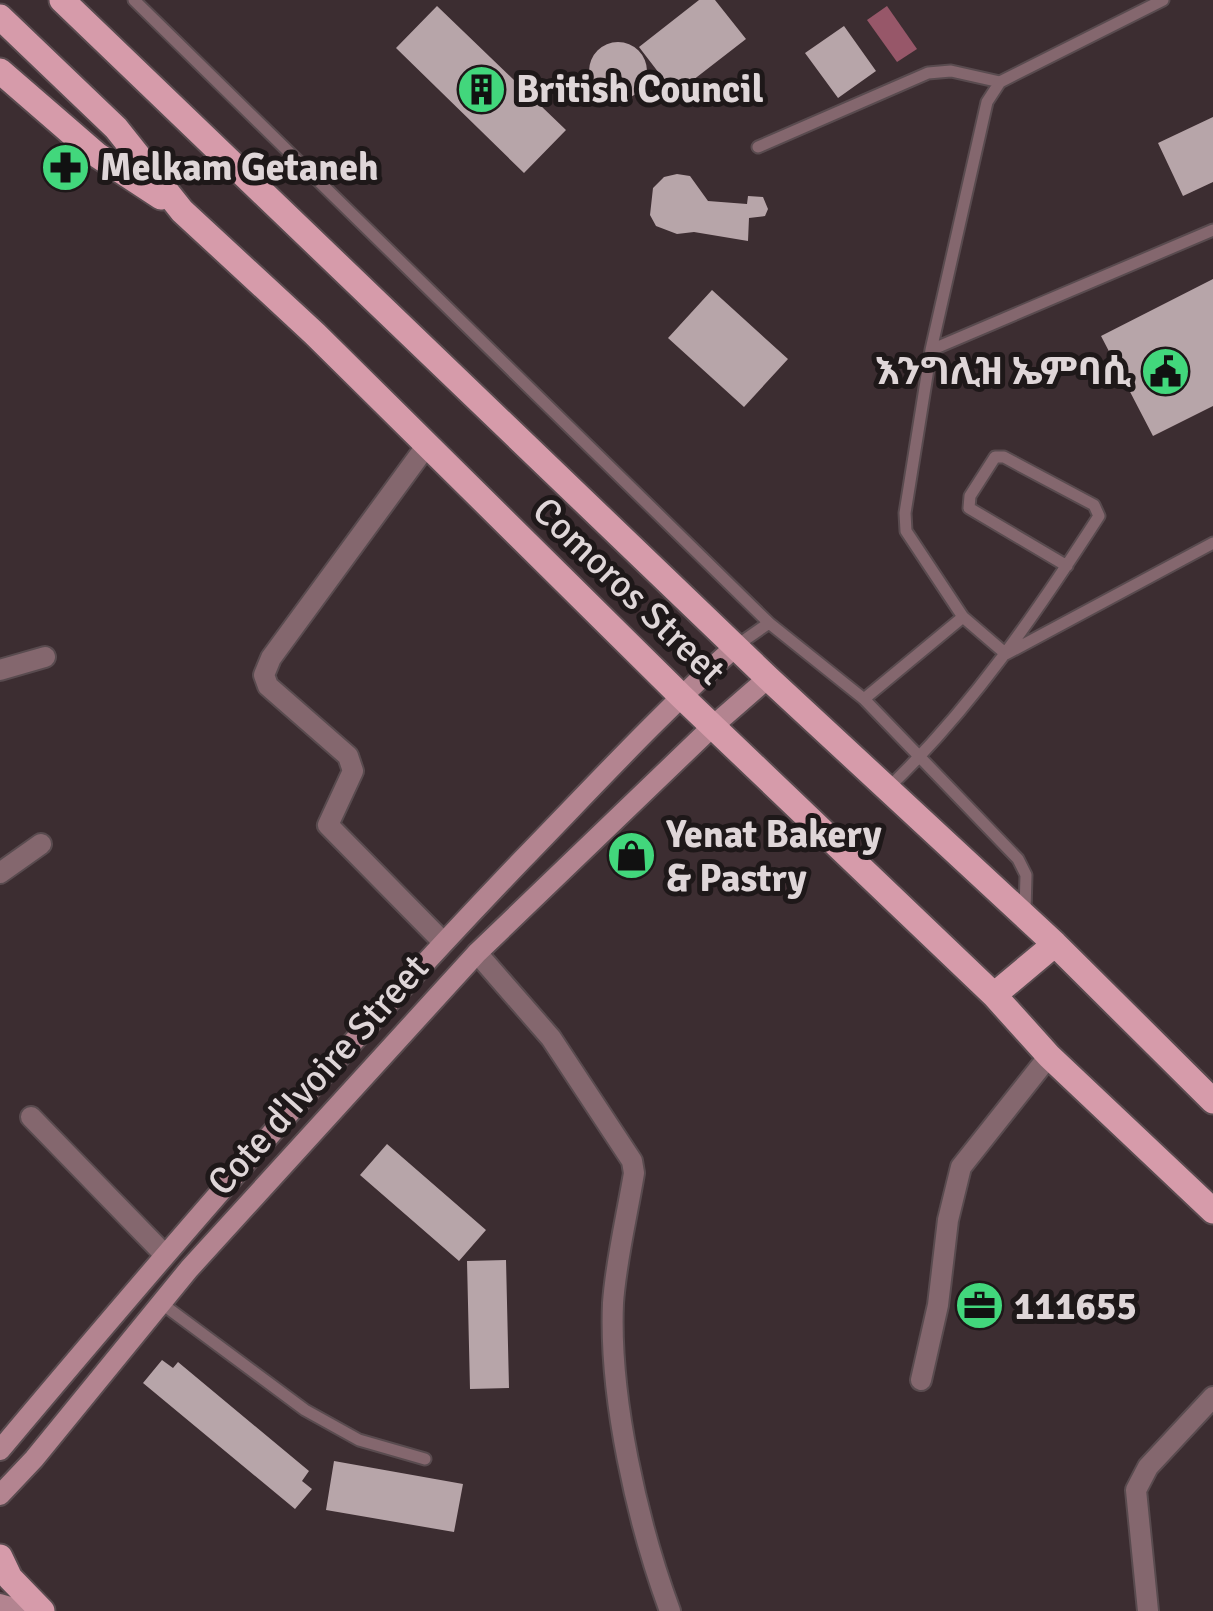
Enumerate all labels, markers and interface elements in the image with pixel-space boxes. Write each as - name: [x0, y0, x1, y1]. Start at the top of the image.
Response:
- building icon: British Council: [455, 63, 507, 115]
- place label: British Council: [516, 66, 764, 113]
- pharmacy icon: Melkam Getaneh: [39, 141, 91, 193]
- place label: Melkam Getaneh: [100, 144, 379, 191]
- public building icon: እንግሊዝ ኤምባሲ: [1140, 345, 1192, 397]
- place label: እንግሊዝ ኤምባሲ: [875, 348, 1131, 395]
- street label: Comoros Street: [523, 487, 735, 695]
- place label: Yenat Bakery & Pastry: [665, 811, 882, 902]
- shop icon: Yenat Bakery & Pastry: [605, 830, 657, 882]
- street label: Cote d'Ivoire Street: [197, 945, 439, 1205]
- office icon: 111655: [953, 1280, 1005, 1332]
- place label: 111655: [1014, 1283, 1137, 1330]

